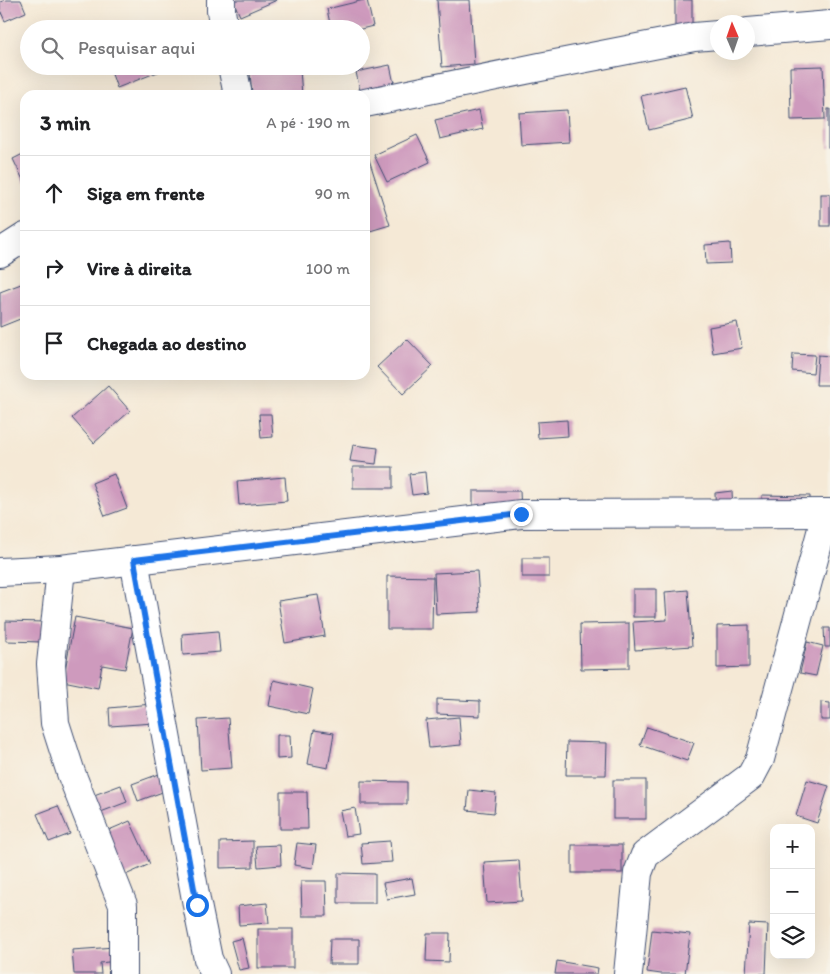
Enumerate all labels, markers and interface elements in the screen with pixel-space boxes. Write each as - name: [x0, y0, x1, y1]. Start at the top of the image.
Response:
- north arrow: [710, 15, 755, 60]
- search box: [20, 20, 370, 75]
- icon: search: [38, 34, 66, 62]
- text: Pesquisar aqui: [78, 36, 195, 59]
- text: 3 min: [40, 110, 90, 135]
- text: A pé · 190 m: [266, 113, 350, 132]
- icon: ahead: [40, 179, 68, 207]
- text: Siga em frente: [87, 182, 205, 205]
- text: 90 m: [315, 184, 350, 203]
- icon: right: [40, 254, 68, 282]
- text: Vire à direita: [87, 257, 192, 280]
- text: 100 m: [306, 259, 350, 278]
- icon: arrive: [40, 329, 68, 357]
- text: Chegada ao destino: [87, 332, 246, 355]
- route end: [510, 503, 533, 526]
- map controls: [770, 824, 815, 959]
- button: +: [770, 824, 815, 869]
- button: −: [770, 869, 815, 914]
- route start: [186, 894, 209, 917]
- button: layers: [770, 914, 815, 959]

